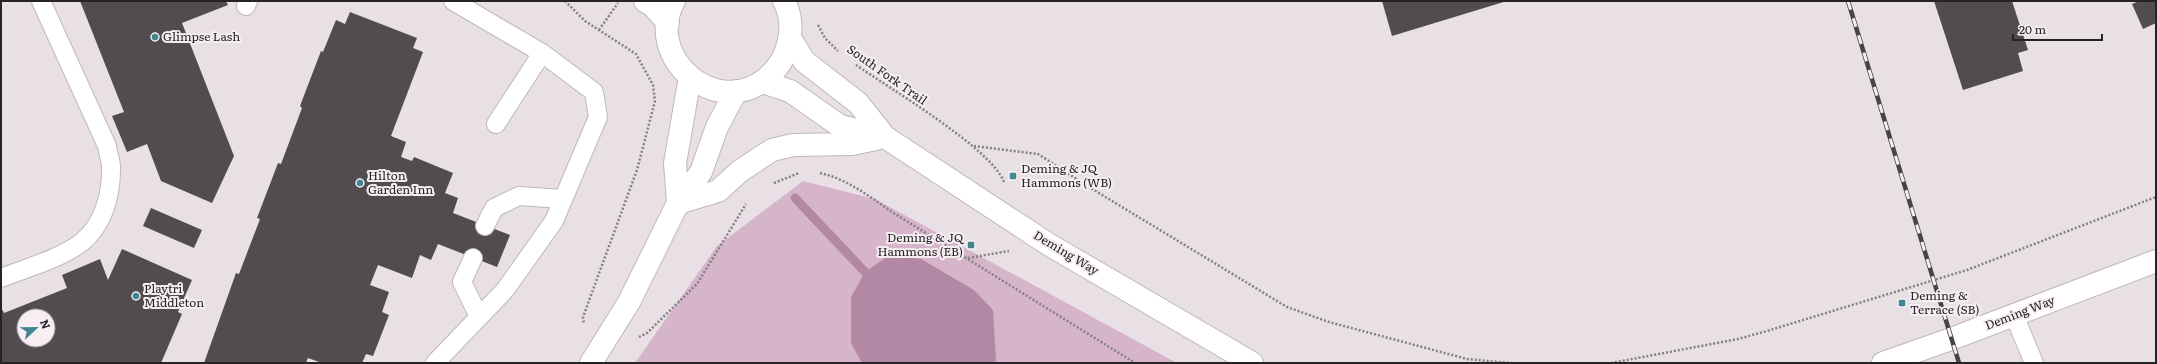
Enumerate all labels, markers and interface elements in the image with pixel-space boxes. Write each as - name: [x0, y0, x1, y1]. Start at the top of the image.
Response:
- scale bar: [2013, 16, 2102, 42]
- text: 20 m: [2019, 20, 2046, 38]
- place label: Glimpse Lash: [163, 27, 240, 45]
- marker: Glimpse Lash: [150, 32, 160, 42]
- street label: South Fork Trail: [844, 40, 931, 109]
- place label: Deming & JQ Hammons (WB): [1021, 159, 1112, 191]
- place label: Hilton Garden Inn: [368, 166, 433, 198]
- marker: Deming & JQ Hammons (WB): [1008, 171, 1018, 181]
- marker: Hilton Garden Inn: [355, 178, 365, 188]
- street label: Deming Way: [1030, 225, 1103, 279]
- place label: Deming & JQ Hammons (EB): [877, 228, 965, 260]
- marker: Deming & JQ Hammons (EB): [966, 240, 976, 250]
- place label: Playtri Middleton: [144, 279, 204, 311]
- place label: Deming & Terrace (SB): [1910, 286, 1980, 318]
- street label: Deming Way: [1982, 290, 2057, 334]
- marker: Playtri Middleton: [131, 291, 141, 301]
- marker: Deming & Terrace (SB): [1897, 298, 1907, 308]
- north arrow: [16, 308, 56, 348]
- text: N: [37, 317, 55, 331]

